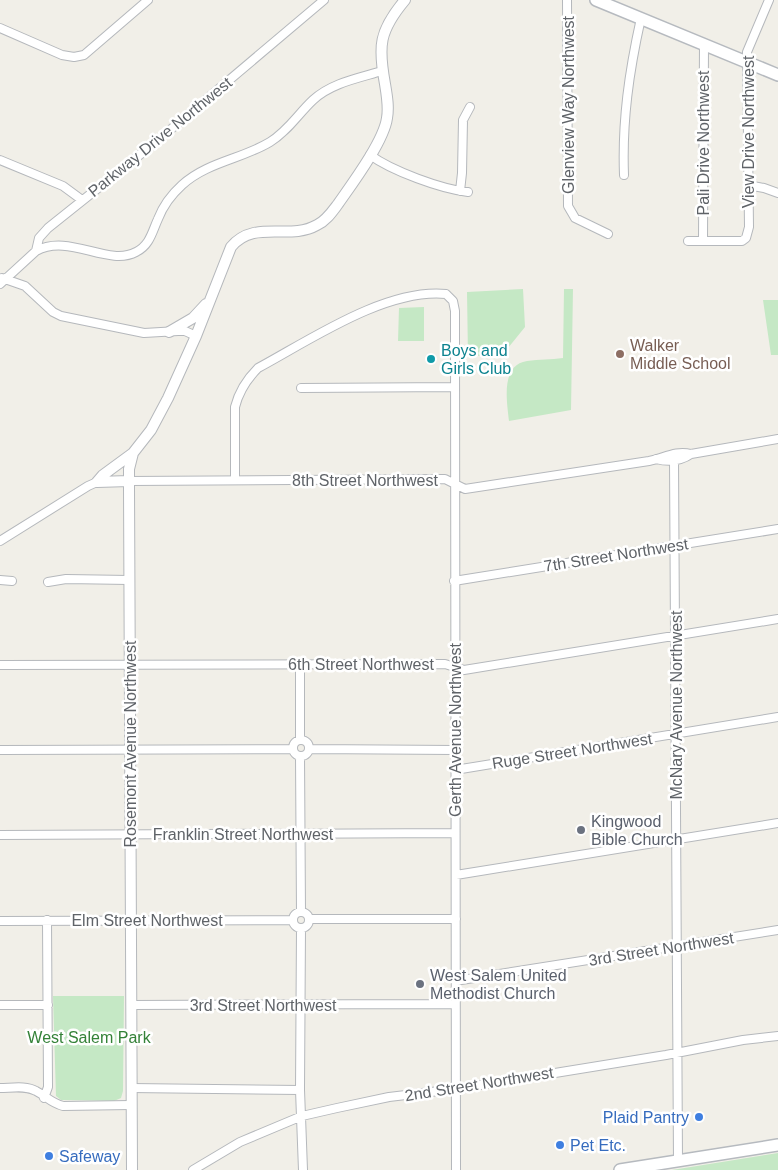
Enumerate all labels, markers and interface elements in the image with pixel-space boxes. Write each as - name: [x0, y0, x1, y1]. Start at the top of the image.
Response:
- street label: Glenview Way Northwest: [560, 15, 577, 194]
- street label: View Drive Northwest: [740, 55, 757, 208]
- street label: Pali Drive Northwest: [695, 70, 712, 215]
- street label: Parkway Drive Northwest: [85, 74, 236, 200]
- place label: Walker Middle School: [630, 337, 731, 372]
- place label: Boys and Girls Club: [441, 342, 511, 377]
- marker: Walker Middle School: [614, 348, 626, 360]
- marker: Boys and Girls Club: [425, 353, 437, 365]
- street label: 8th Street Northwest: [292, 472, 438, 489]
- street label: 7th Street Northwest: [543, 535, 690, 575]
- street label: McNary Avenue Northwest: [668, 610, 685, 800]
- street label: Rosemont Avenue Northwest: [122, 640, 139, 847]
- street label: Gerth Avenue Northwest: [447, 642, 464, 817]
- street label: 6th Street Northwest: [288, 656, 434, 673]
- street label: Ruge Street Northwest: [491, 730, 654, 772]
- place label: Kingwood Bible Church: [591, 813, 683, 848]
- marker: Kingwood Bible Church: [575, 824, 587, 836]
- street label: Franklin Street Northwest: [153, 826, 334, 843]
- street label: Elm Street Northwest: [71, 912, 223, 929]
- street label: 3rd Street Northwest: [587, 929, 735, 969]
- place label: West Salem United Methodist Church: [430, 967, 567, 1002]
- marker: West Salem United Methodist Church: [414, 978, 426, 990]
- street label: 3rd Street Northwest: [190, 997, 337, 1014]
- park label: West Salem Park: [27, 1029, 152, 1046]
- street label: 2nd Street Northwest: [403, 1064, 555, 1104]
- place label: Plaid Pantry: [603, 1109, 689, 1126]
- marker: Plaid Pantry: [693, 1111, 705, 1123]
- place label: Pet Etc.: [570, 1137, 626, 1154]
- marker: Pet Etc.: [554, 1139, 566, 1151]
- place label: Safeway: [59, 1148, 120, 1165]
- marker: Safeway: [43, 1150, 55, 1162]

